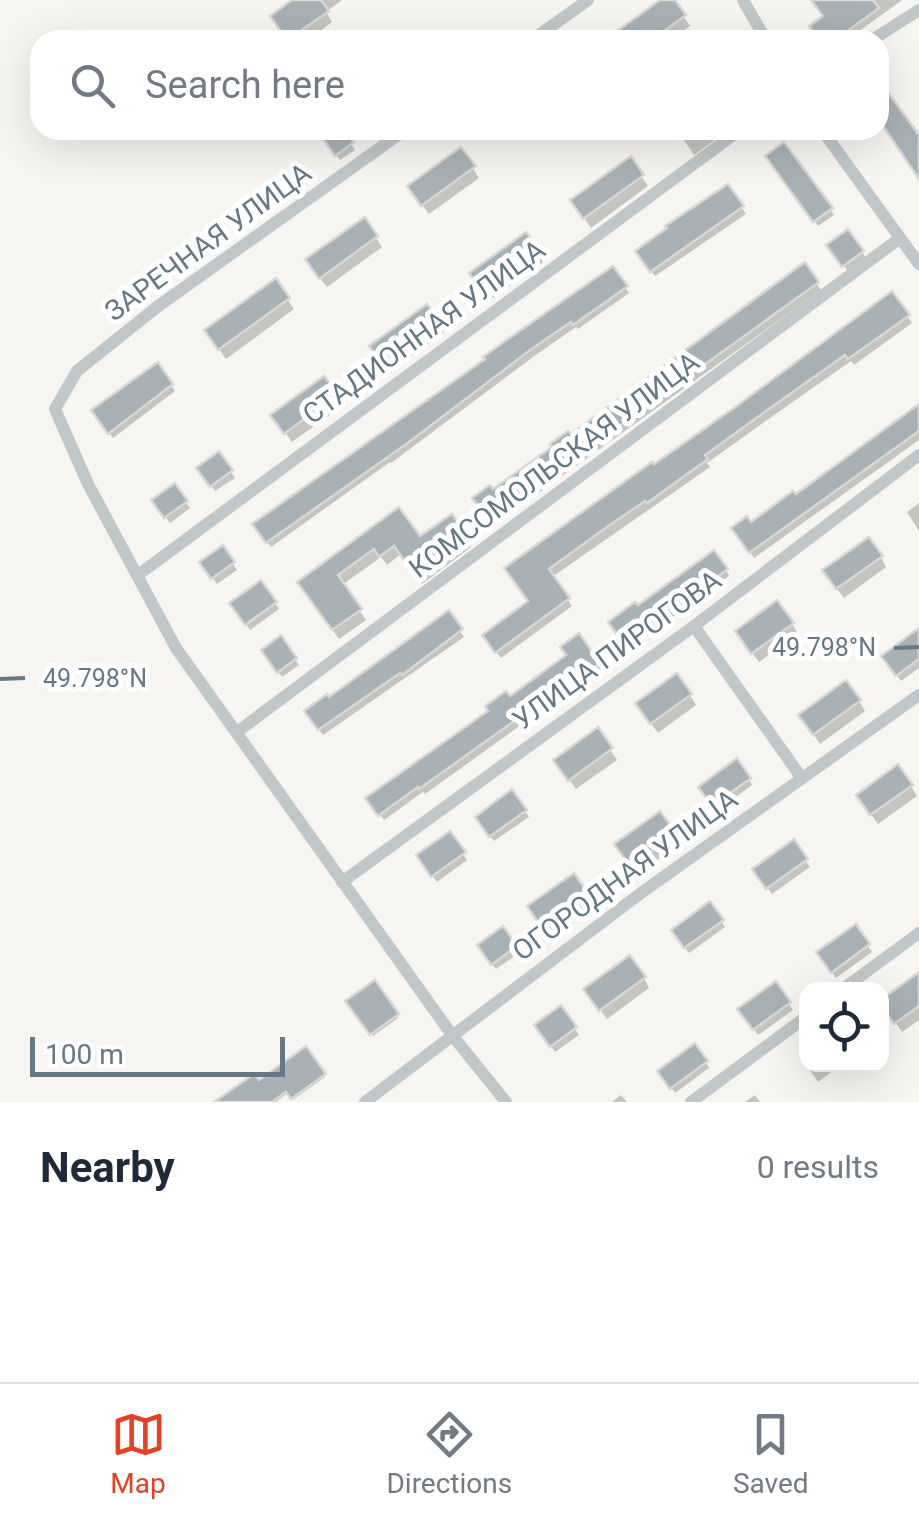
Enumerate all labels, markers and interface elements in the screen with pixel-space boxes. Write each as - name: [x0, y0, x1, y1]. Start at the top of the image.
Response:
- search box: [30, 30, 889, 140]
- icon: search: [65, 58, 120, 113]
- text: Search here: [145, 63, 345, 107]
- street label: ЗАРЕЧНАЯ УЛИЦА: [99, 156, 317, 328]
- street label: СТАДИОННАЯ УЛИЦА: [297, 233, 551, 431]
- street label: КОМСОМОЛЬСКАЯ УЛИЦА: [403, 345, 705, 585]
- street label: УЛИЦА ПИРОГОВА: [507, 563, 727, 737]
- text: 49.798°N: [772, 633, 876, 662]
- text: 49.798°N: [43, 664, 147, 693]
- street label: ОГОРОДНАЯ УЛИЦА: [506, 782, 744, 968]
- map controls: [799, 982, 889, 1072]
- button: locate: [799, 982, 889, 1072]
- scale bar: [30, 1032, 285, 1076]
- text: 100 m: [45, 1038, 124, 1071]
- text: Nearby: [40, 1143, 175, 1192]
- text: 0 results: [757, 1148, 879, 1186]
- tab: Map: [110, 1407, 166, 1500]
- tab: Directions: [386, 1407, 512, 1500]
- tab: Saved: [733, 1407, 809, 1500]

